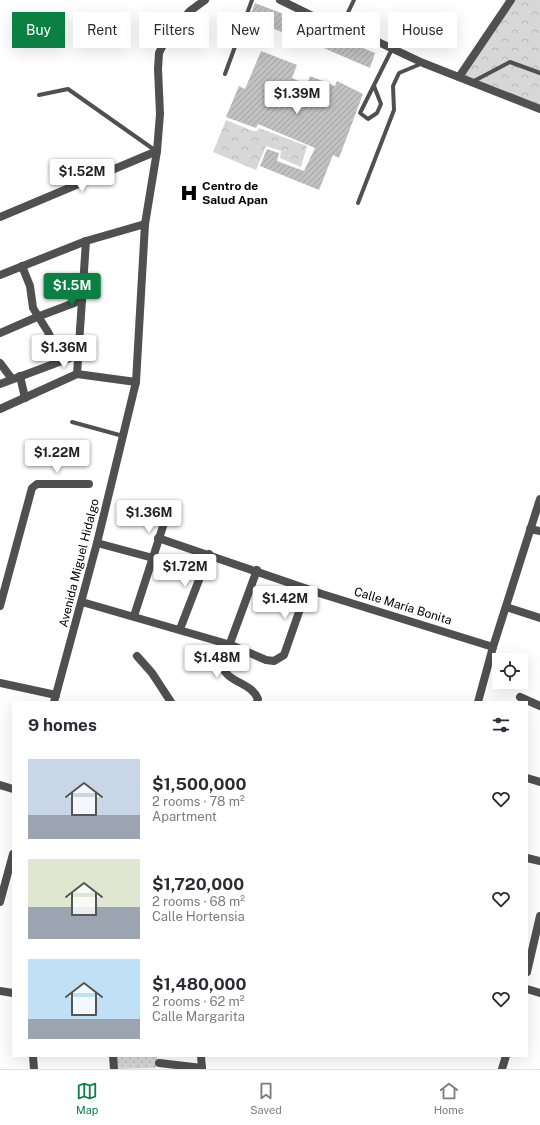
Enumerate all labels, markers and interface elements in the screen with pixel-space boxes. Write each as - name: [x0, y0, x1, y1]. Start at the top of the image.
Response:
- chip: Buy: [12, 12, 65, 48]
- chip: Rent: [73, 12, 131, 48]
- chip: Filters: [139, 12, 209, 48]
- chip: New: [217, 12, 274, 48]
- chip: Apartment: [282, 12, 380, 48]
- chip: House: [388, 12, 457, 48]
- pin: $1.39M: [264, 81, 330, 115]
- text: $1.39M: [273, 86, 321, 101]
- pin: $1.52M: [49, 159, 115, 193]
- text: $1.52M: [59, 164, 105, 179]
- place label: Centro de Salud Apan: [202, 179, 268, 207]
- hospital icon: Centro de Salud Apan: [179, 183, 199, 203]
- pin: $1.5M: [44, 273, 100, 307]
- text: $1.5M: [53, 278, 91, 293]
- pin: $1.36M: [31, 335, 97, 369]
- text: $1.36M: [40, 340, 88, 355]
- pin: $1.22M: [24, 440, 90, 474]
- text: $1.22M: [34, 445, 80, 460]
- street label: Avenida Miguel Hidalgo: [56, 497, 102, 629]
- pin: $1.36M: [116, 500, 182, 534]
- text: $1.36M: [125, 505, 173, 520]
- pin: $1.72M: [152, 554, 218, 588]
- text: $1.72M: [162, 559, 208, 574]
- street label: Calle María Bonita: [352, 584, 454, 628]
- pin: $1.42M: [252, 586, 318, 620]
- text: $1.42M: [262, 591, 308, 606]
- pin: $1.48M: [184, 645, 250, 679]
- text: $1.48M: [193, 650, 241, 665]
- map controls: [492, 653, 528, 689]
- button: locate: [492, 653, 528, 689]
- icon: filters: [490, 714, 512, 736]
- text: 9 homes: [28, 715, 97, 735]
- text: $1,500,000: [152, 774, 246, 794]
- icon: home: [60, 775, 108, 823]
- icon: heart: [490, 788, 512, 810]
- text: 2 rooms · 78 m²: [152, 794, 245, 809]
- text: Apartment: [152, 809, 217, 824]
- text: $1,720,000: [152, 874, 244, 894]
- icon: home: [60, 875, 108, 923]
- icon: heart: [490, 888, 512, 910]
- text: 2 rooms · 68 m²: [152, 894, 245, 909]
- text: Calle Hortensia: [152, 909, 245, 924]
- text: $1,480,000: [152, 974, 246, 994]
- icon: home: [60, 975, 108, 1023]
- icon: heart: [490, 988, 512, 1010]
- text: 2 rooms · 62 m²: [152, 994, 245, 1009]
- text: Calle Margarita: [152, 1009, 245, 1024]
- tab: Map: [76, 1080, 98, 1116]
- tab: Saved: [250, 1080, 282, 1116]
- tab: Home: [434, 1080, 464, 1116]

